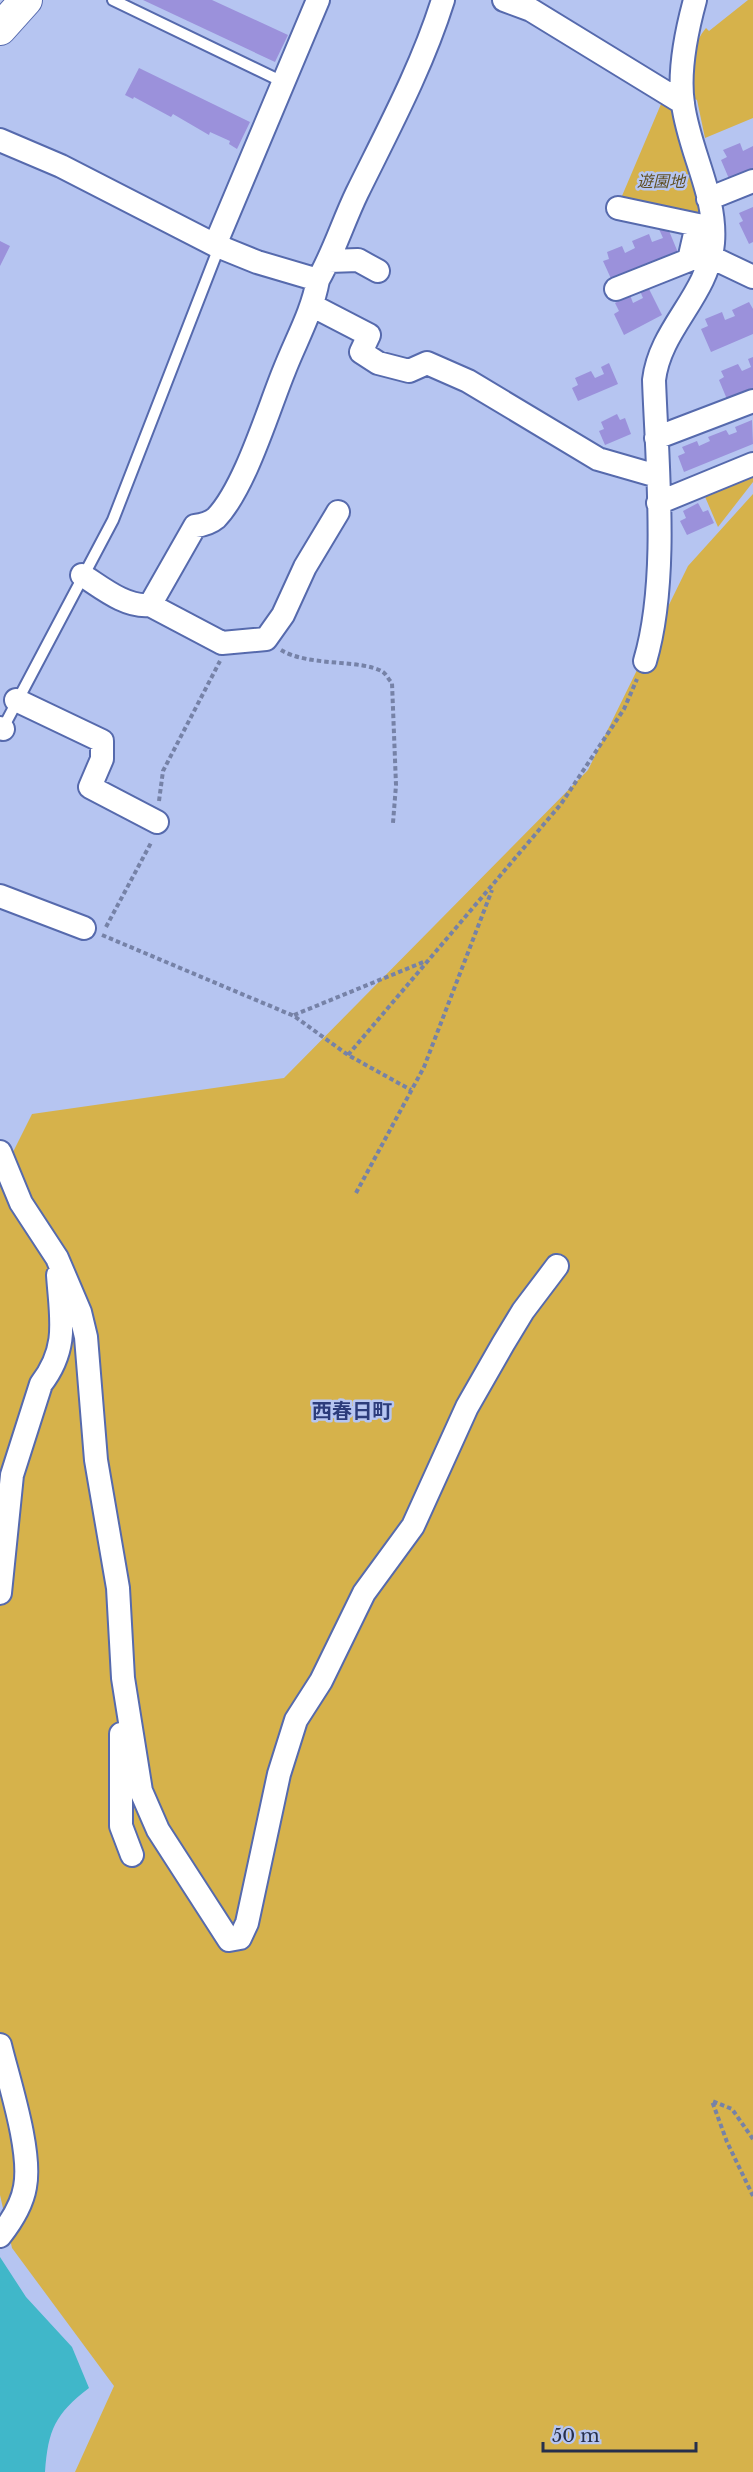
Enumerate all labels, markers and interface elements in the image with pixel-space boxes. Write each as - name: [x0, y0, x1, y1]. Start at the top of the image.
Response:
- park label: 遊園地: [637, 171, 687, 191]
- district label: 西春日町: [312, 1399, 392, 1423]
- scale bar: [543, 2415, 696, 2453]
- text: 50 m: [552, 2425, 600, 2447]

